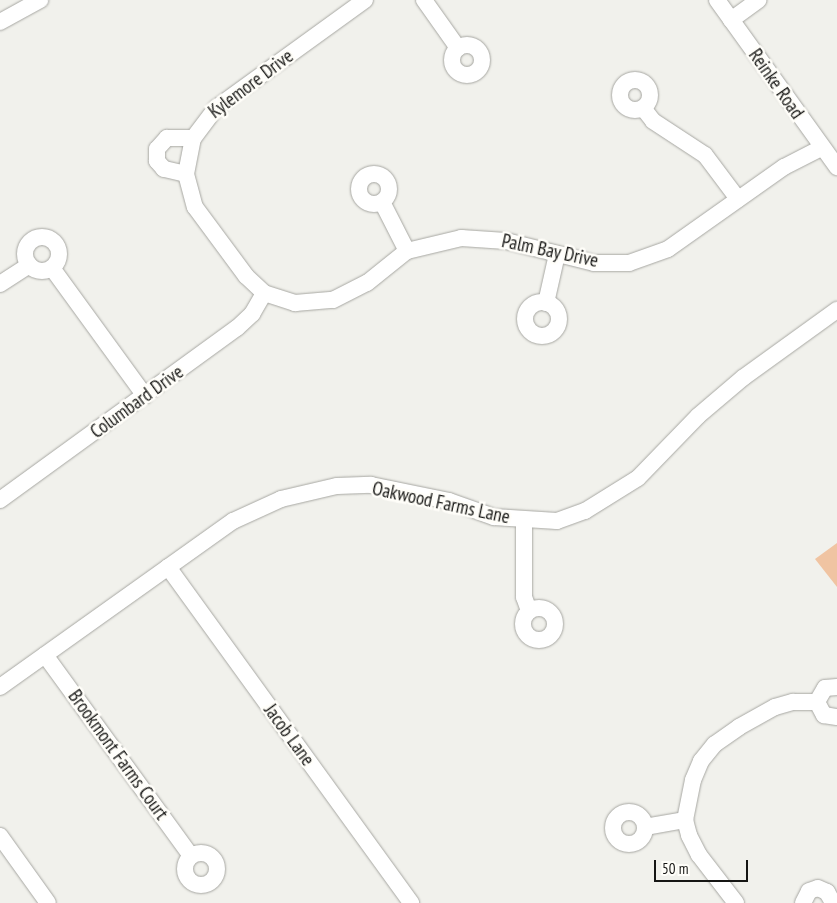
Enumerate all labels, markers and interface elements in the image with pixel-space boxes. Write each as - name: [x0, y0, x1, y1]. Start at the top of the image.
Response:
- street label: Kylemore Drive: [204, 45, 298, 123]
- street label: Reinke Road: [744, 45, 808, 123]
- street label: Palm Bay Drive: [499, 230, 601, 272]
- street label: Columbard Drive: [86, 361, 188, 443]
- street label: Oakwood Farms Lane: [370, 477, 512, 529]
- street label: Brookmont Farms Court: [63, 686, 173, 824]
- street label: Jacob Lane: [259, 700, 319, 770]
- scale bar: [657, 850, 751, 882]
- text: 50 m: [662, 859, 688, 878]

